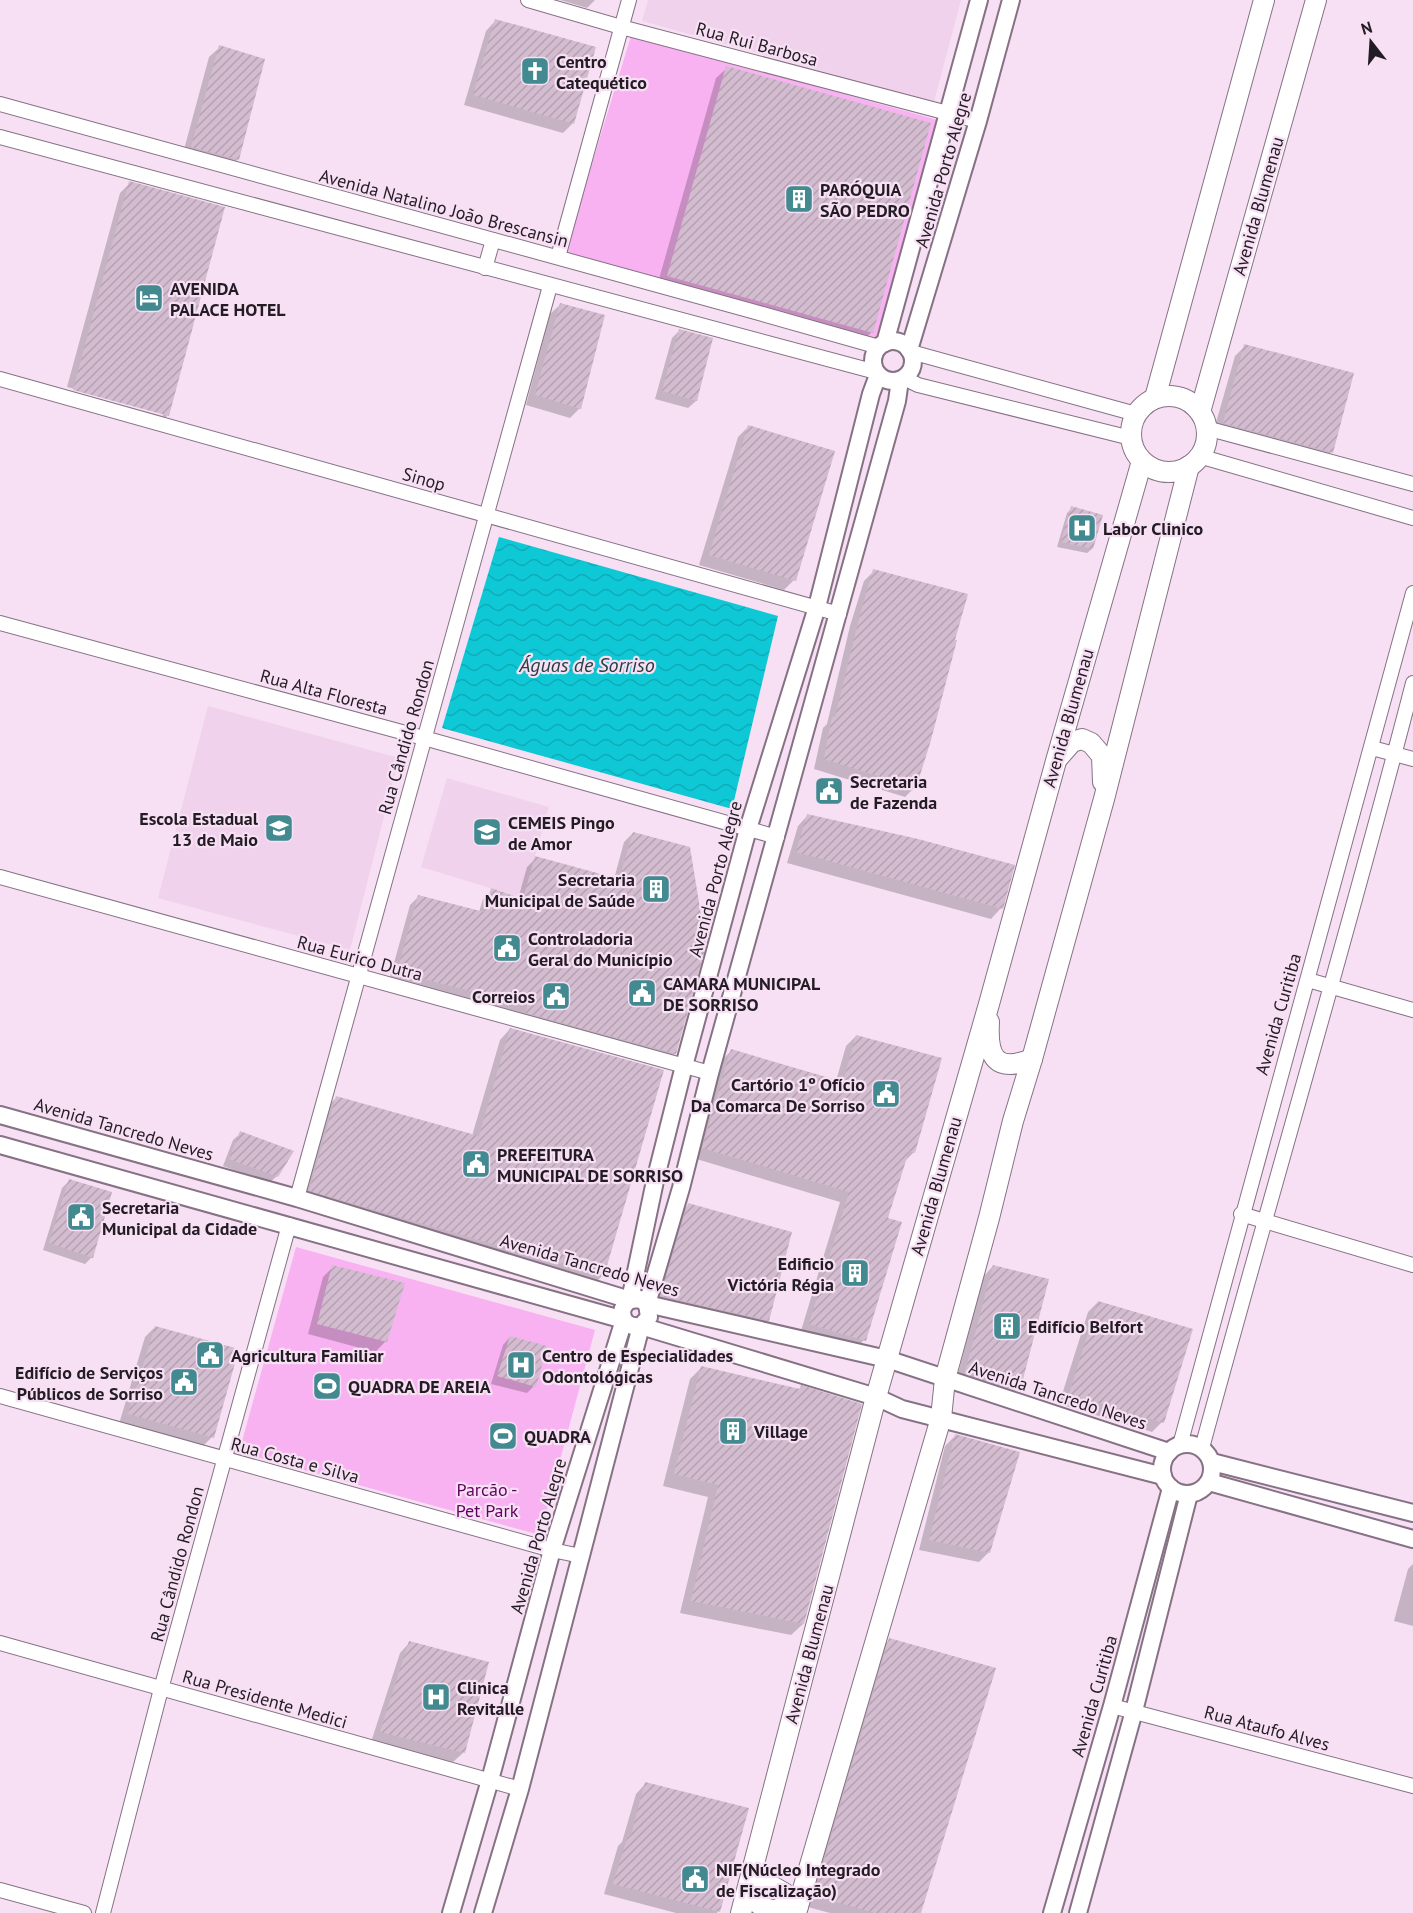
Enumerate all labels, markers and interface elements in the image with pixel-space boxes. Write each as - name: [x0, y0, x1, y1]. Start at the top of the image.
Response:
- north arrow: [1341, 12, 1401, 72]
- street label: Rua Rui Barbosa: [694, 17, 820, 71]
- text: N: [1359, 17, 1375, 39]
- place label: Centro Catequético: [556, 50, 647, 94]
- church icon: Centro Catequético: [519, 55, 551, 87]
- street label: Avenida Porto Alegre: [910, 90, 976, 250]
- street label: Avenida Blumenau: [1227, 134, 1289, 278]
- street label: Avenida Natalino João Brescansin: [317, 164, 571, 252]
- place label: PARÓQUIA SÃO PEDRO: [820, 178, 910, 222]
- building icon: PARÓQUIA SÃO PEDRO: [783, 183, 815, 215]
- place label: AVENIDA PALACE HOTEL: [170, 277, 286, 321]
- hotel icon: AVENIDA PALACE HOTEL: [133, 282, 165, 314]
- street label: Sinop: [400, 462, 448, 496]
- hospital icon: Labor Clinico: [1066, 512, 1098, 544]
- place label: Labor Clinico: [1103, 517, 1203, 540]
- street label: Avenida Blumenau: [1037, 646, 1099, 790]
- water label: Águas de Sorriso: [518, 652, 655, 678]
- street label: Rua Cândido Rondon: [373, 657, 439, 817]
- street label: Rua Alta Floresta: [258, 664, 390, 720]
- place label: Secretaria de Fazenda: [850, 770, 937, 814]
- public building icon: Secretaria de Fazenda: [813, 775, 845, 807]
- street label: Avenida Porto Alegre: [683, 798, 747, 960]
- place label: Escola Estadual 13 de Maio: [139, 807, 259, 851]
- place label: CEMEIS Pingo de Amor: [508, 811, 615, 855]
- school or university icon: Escola Estadual 13 de Maio: [263, 812, 295, 844]
- school or university icon: CEMEIS Pingo de Amor: [471, 816, 503, 848]
- place label: Secretaria Municipal de Saúde: [485, 868, 635, 912]
- building icon: Secretaria Municipal de Saúde: [640, 873, 672, 905]
- place label: Controladoria Geral do Município: [528, 927, 673, 971]
- street label: Rua Eurico Dutra: [295, 930, 425, 986]
- public building icon: Controladoria Geral do Município: [491, 932, 523, 964]
- street label: Avenida Curitiba: [1250, 950, 1306, 1078]
- place label: CAMARA MUNICIPAL DE SORRISO: [663, 972, 821, 1016]
- public building icon: CAMARA MUNICIPAL DE SORRISO: [626, 977, 658, 1009]
- public building icon: Correios: [540, 980, 572, 1012]
- place label: Correios: [472, 985, 535, 1008]
- place label: Cartório 1º Ofício Da Comarca De Sorriso: [691, 1073, 865, 1117]
- public building icon: Cartório 1º Ofício Da Comarca De Sorriso: [870, 1078, 902, 1110]
- street label: Avenida Tancredo Neves: [32, 1092, 216, 1166]
- street label: Avenida Blumenau: [905, 1114, 967, 1258]
- place label: PREFEITURA MUNICIPAL DE SORRISO: [497, 1143, 683, 1187]
- public building icon: PREFEITURA MUNICIPAL DE SORRISO: [460, 1148, 492, 1180]
- place label: Secretaria Municipal da Cidade: [102, 1196, 257, 1240]
- public building icon: Secretaria Municipal da Cidade: [65, 1201, 97, 1233]
- street label: Avenida Tancredo Neves: [498, 1228, 682, 1302]
- place label: Edificio Victória Régia: [727, 1252, 834, 1296]
- building icon: Edificio Victória Régia: [839, 1257, 871, 1289]
- building icon: Edifício Belfort: [991, 1310, 1023, 1342]
- place label: Edifício Belfort: [1028, 1315, 1144, 1338]
- public building icon: Agricultura Familiar: [194, 1339, 226, 1371]
- place label: Agricultura Familiar: [231, 1344, 384, 1367]
- place label: Centro de Especialidades Odontológicas: [542, 1344, 734, 1388]
- hospital icon: Centro de Especialidades Odontológicas: [505, 1349, 537, 1381]
- street label: Avenida Tancredo Neves: [966, 1355, 1150, 1435]
- place label: Edifício de Serviços Públicos de Sorriso: [15, 1361, 163, 1405]
- public building icon: Edifício de Serviços Públicos de Sorriso: [168, 1366, 200, 1398]
- sports icon: QUADRA DE AREIA: [311, 1370, 343, 1402]
- place label: QUADRA DE AREIA: [348, 1375, 491, 1398]
- building icon: Village: [717, 1415, 749, 1447]
- sports icon: QUADRA: [487, 1420, 519, 1452]
- place label: Village: [753, 1420, 808, 1443]
- place label: QUADRA: [524, 1425, 591, 1448]
- street label: Rua Costa e Silva: [228, 1432, 362, 1488]
- street label: Avenida Porto Alegre: [505, 1456, 571, 1616]
- park label: Parcão - Pet Park: [456, 1478, 519, 1522]
- street label: Rua Cândido Rondon: [145, 1484, 209, 1644]
- street label: Avenida Blumenau: [779, 1582, 839, 1726]
- street label: Avenida Curitiba: [1066, 1632, 1122, 1760]
- street label: Rua Presidente Medici: [180, 1664, 350, 1734]
- place label: Clinica Revitalle: [457, 1676, 524, 1720]
- hospital icon: Clinica Revitalle: [420, 1681, 452, 1713]
- street label: Rua Ataufo Alves: [1202, 1700, 1332, 1756]
- place label: NIF(Núcleo Integrado de Fiscalização): [716, 1858, 881, 1902]
- public building icon: NIF(Núcleo Integrado de Fiscalização): [679, 1863, 711, 1895]

